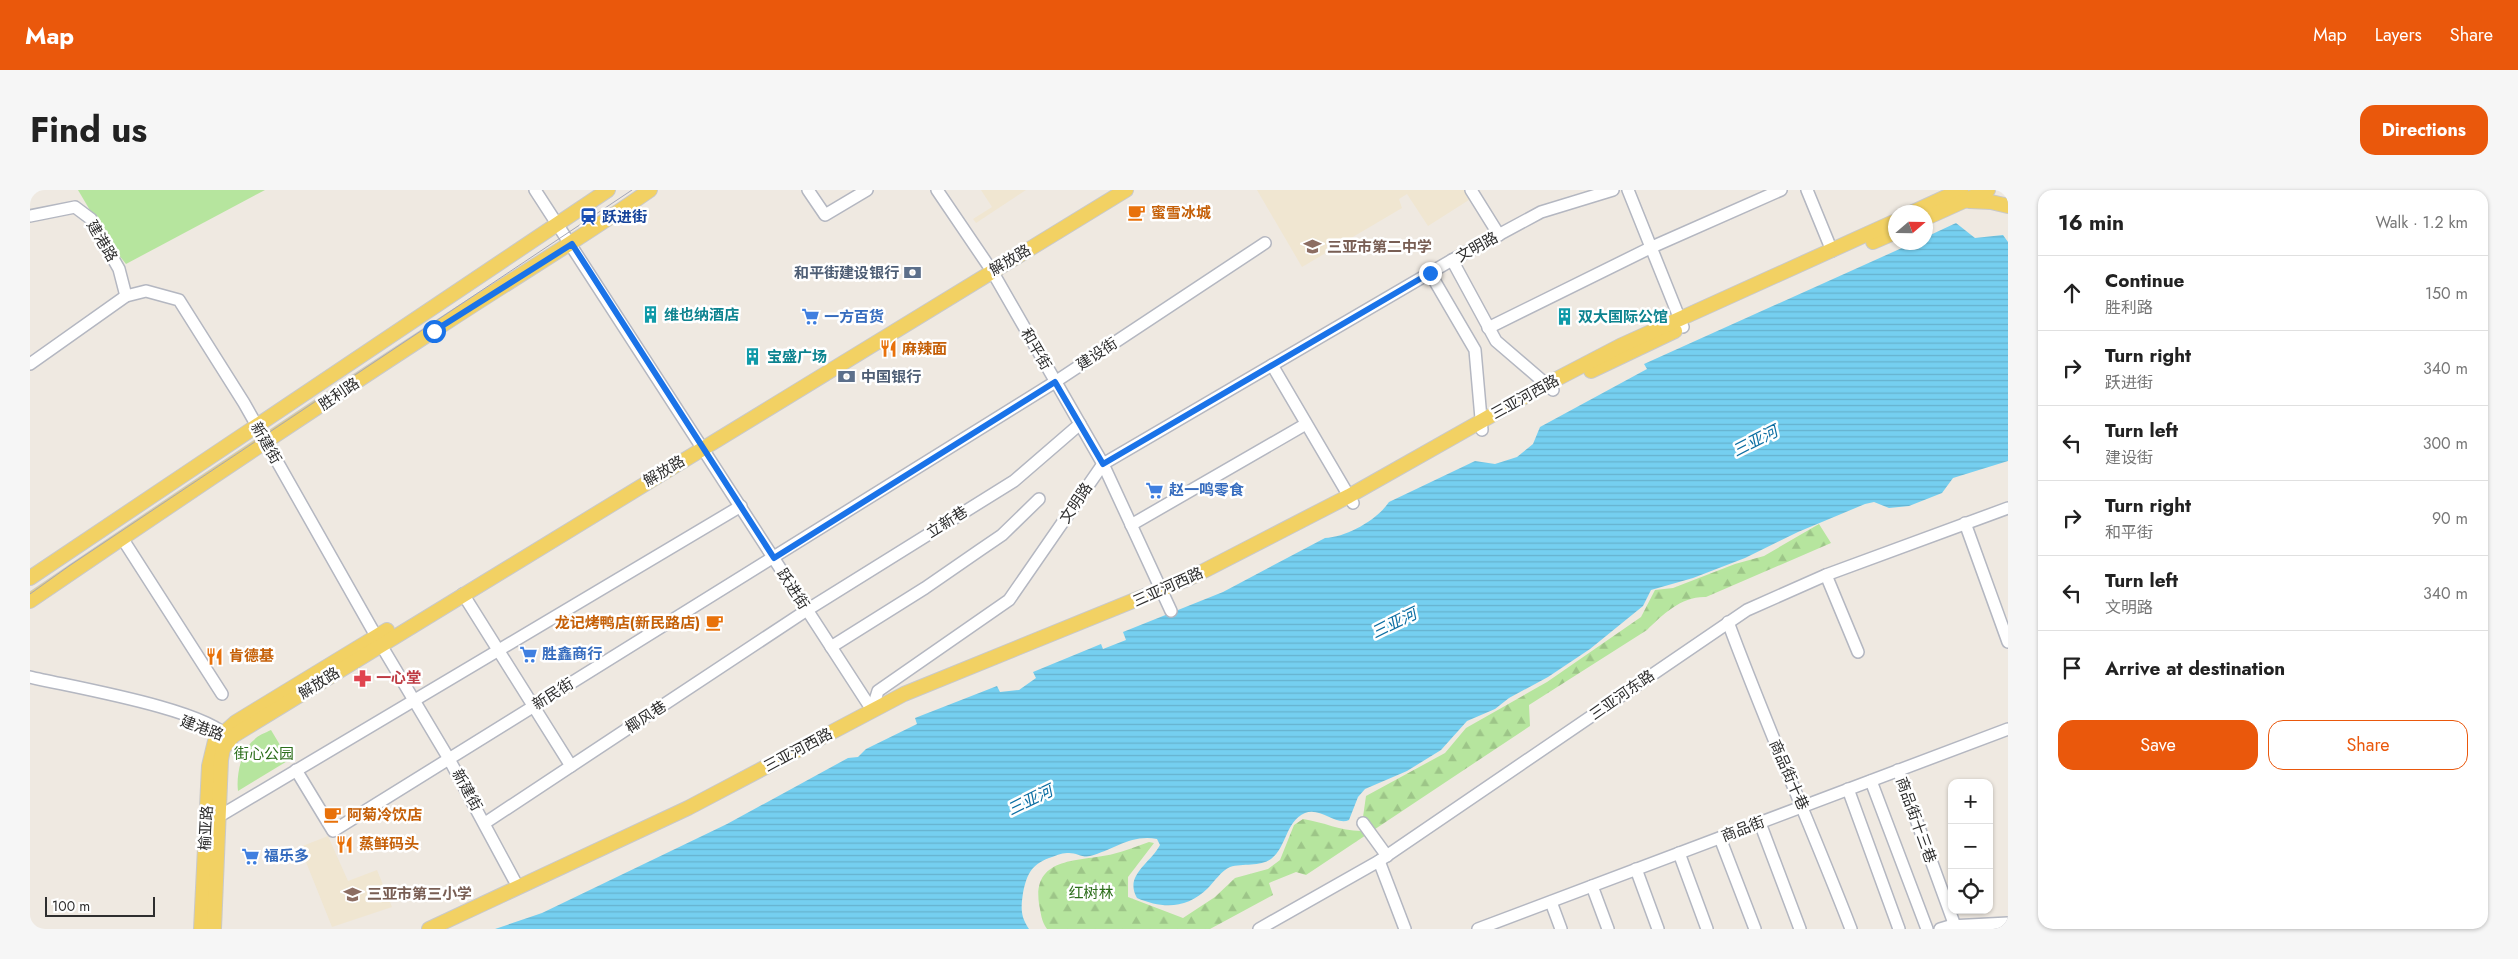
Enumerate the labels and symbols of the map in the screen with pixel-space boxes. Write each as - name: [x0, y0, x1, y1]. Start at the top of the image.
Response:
- place label: 蜜雪冰城: [1151, 202, 1211, 224]
- cafe icon: 蜜雪冰城: [1127, 203, 1147, 223]
- north arrow: [1888, 205, 1933, 250]
- place label: 跃进街: [602, 206, 647, 228]
- station icon: 跃进街: [578, 207, 598, 227]
- street label: 建港路: [81, 216, 123, 266]
- street label: 文明路: [1452, 226, 1502, 268]
- place label: 三亚市第二中学: [1327, 236, 1432, 258]
- school or university icon: 三亚市第二中学: [1303, 237, 1323, 257]
- street label: 解放路: [985, 239, 1035, 281]
- place label: 和平街建设银行: [794, 262, 899, 284]
- route end: [1419, 262, 1442, 285]
- bank icon: 和平街建设银行: [903, 263, 923, 283]
- place label: 维也纳酒店: [664, 304, 739, 326]
- building icon: 维也纳酒店: [640, 305, 660, 325]
- place label: 一方百货: [824, 306, 884, 328]
- place label: 双大国际公馆: [1578, 306, 1668, 328]
- supermarket icon: 一方百货: [800, 307, 820, 327]
- building icon: 双大国际公馆: [1554, 307, 1574, 327]
- route start: [423, 320, 446, 343]
- street label: 和平街: [1015, 324, 1057, 374]
- street label: 建设街: [1072, 333, 1122, 375]
- place label: 麻辣面: [902, 338, 947, 360]
- restaurant icon: 麻辣面: [878, 339, 898, 359]
- place label: 宝盛广场: [767, 346, 827, 368]
- building icon: 宝盛广场: [743, 347, 763, 367]
- place label: 中国银行: [861, 366, 921, 388]
- bank icon: 中国银行: [837, 367, 857, 387]
- street label: 三亚河西路: [1487, 369, 1563, 425]
- street label: 胜利路: [314, 372, 364, 416]
- street label: 新建街: [245, 418, 287, 468]
- water label: 三亚河: [1728, 418, 1784, 462]
- street label: 解放路: [639, 450, 689, 492]
- street label: 文明路: [1054, 478, 1098, 528]
- place label: 赵一鸣零食: [1169, 479, 1244, 501]
- supermarket icon: 赵一鸣零食: [1145, 480, 1165, 500]
- street label: 立新巷: [922, 501, 972, 543]
- street label: 三亚河西路: [1129, 562, 1207, 612]
- street label: 跃进街: [772, 564, 814, 614]
- water label: 三亚河: [1367, 601, 1423, 644]
- place label: 龙记烤鸭店(新民路店): [555, 612, 700, 634]
- cafe icon: 龙记烤鸭店(新民路店): [704, 613, 724, 633]
- place label: 胜鑫商行: [542, 643, 602, 665]
- supermarket icon: 胜鑫商行: [518, 644, 538, 664]
- place label: 肯德基: [229, 645, 274, 667]
- restaurant icon: 肯德基: [205, 646, 225, 666]
- street label: 解放路: [294, 662, 344, 704]
- street label: 三亚河东路: [1585, 664, 1659, 726]
- place label: 一心堂: [376, 667, 421, 689]
- pharmacy icon: 一心堂: [352, 668, 372, 688]
- street label: 新民街: [528, 673, 578, 715]
- street label: 椰风巷: [621, 696, 671, 738]
- street label: 建港路: [177, 710, 227, 746]
- street label: 三亚河西路: [760, 723, 836, 777]
- street label: 商品街十巷: [1764, 736, 1814, 814]
- park label: 街心公园: [234, 743, 294, 765]
- street label: 新建街: [446, 765, 488, 815]
- street label: 商品街十三巷: [1890, 774, 1942, 866]
- water label: 三亚河: [1003, 778, 1059, 821]
- place label: 阿菊冷饮店: [347, 804, 422, 826]
- street label: 榆亚路: [194, 805, 218, 851]
- cafe icon: 阿菊冷饮店: [323, 805, 343, 825]
- street label: 商品街: [1718, 811, 1768, 847]
- place label: 蒸鲜码头: [359, 833, 419, 855]
- restaurant icon: 蒸鲜码头: [335, 834, 355, 854]
- place label: 福乐多: [264, 845, 309, 867]
- supermarket icon: 福乐多: [240, 846, 260, 866]
- park label: 红树林: [1068, 882, 1114, 904]
- place label: 三亚市第三小学: [367, 883, 472, 905]
- school or university icon: 三亚市第三小学: [343, 884, 363, 904]
- scale bar: [45, 894, 155, 917]

